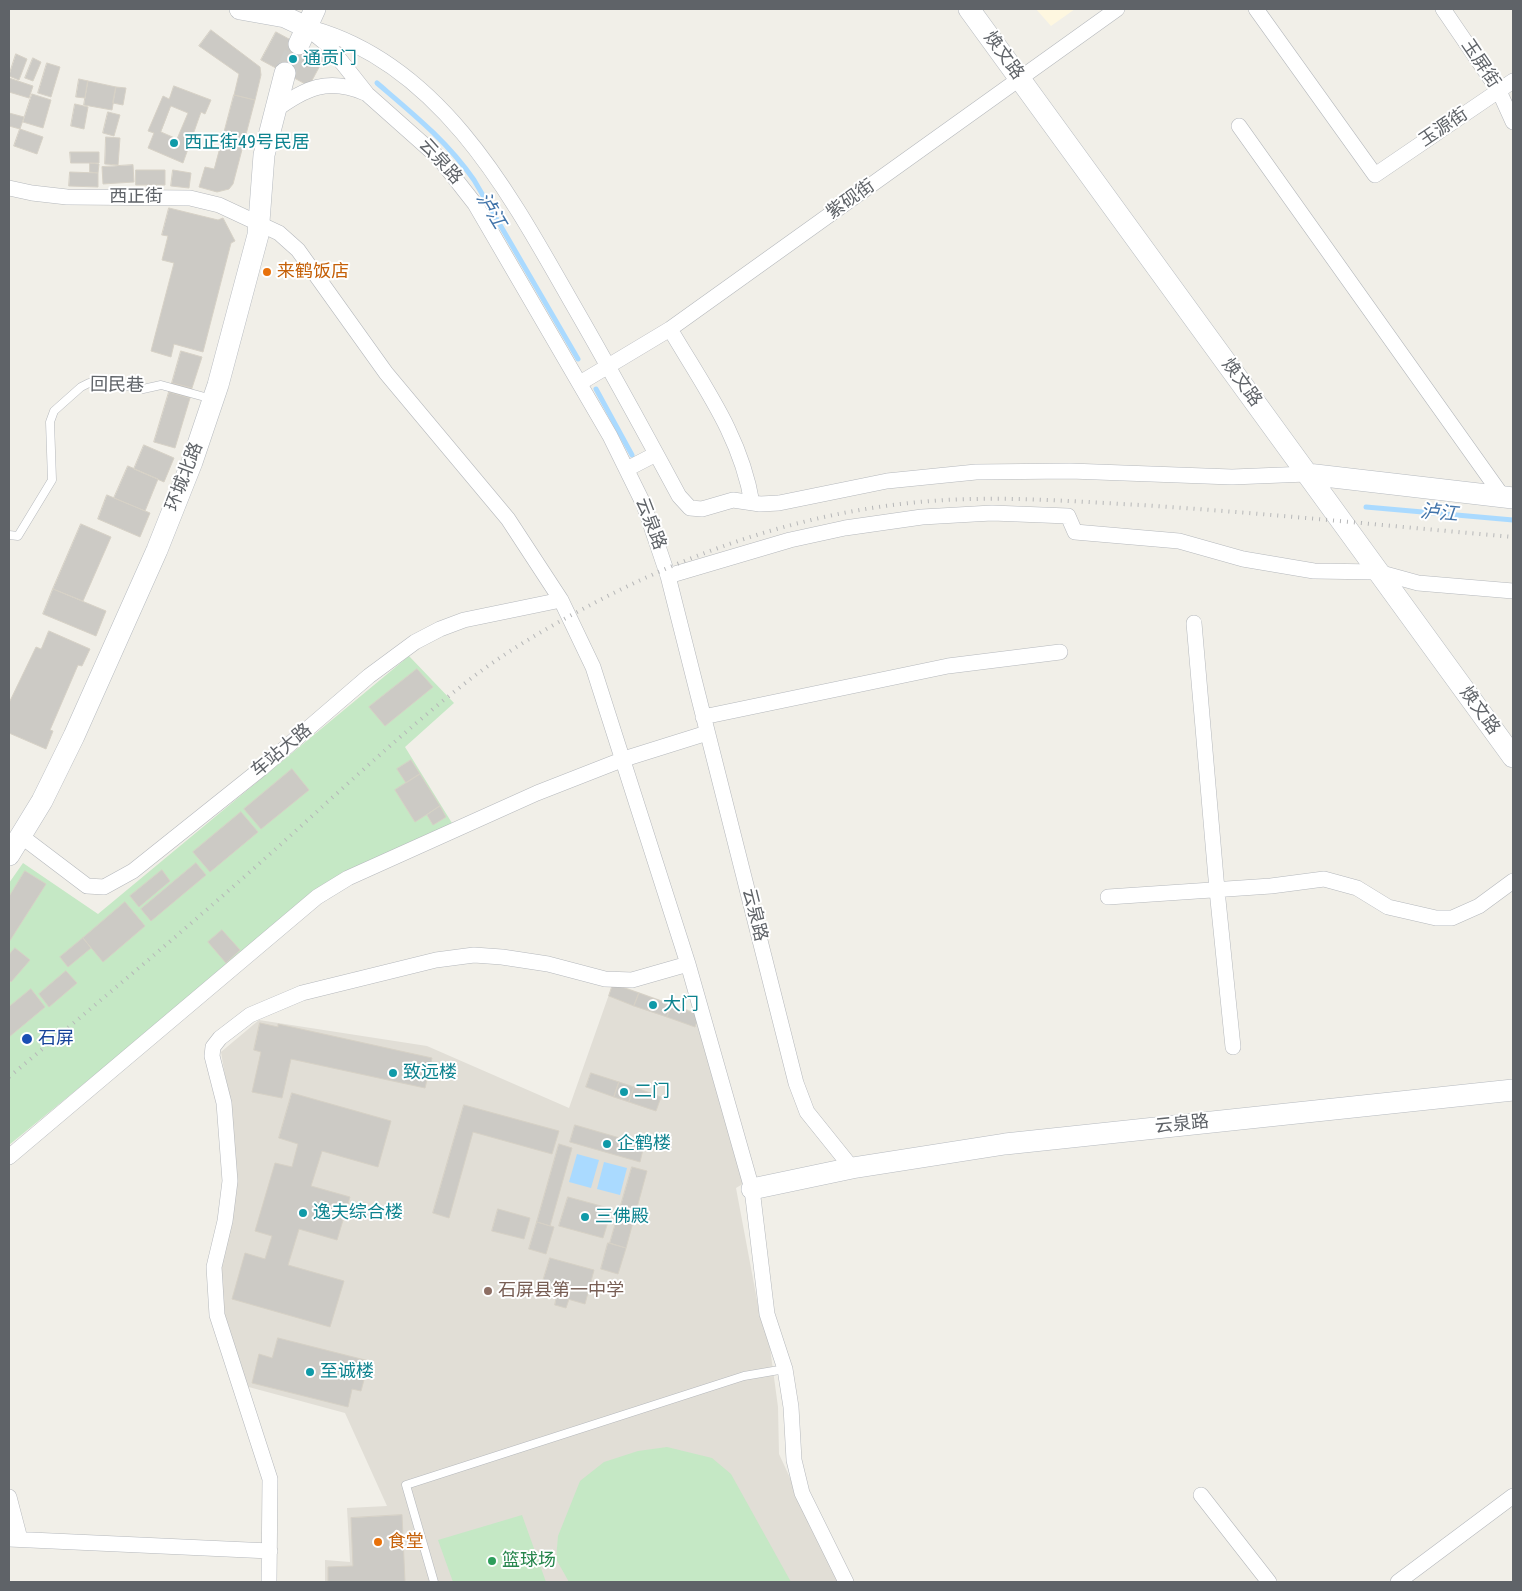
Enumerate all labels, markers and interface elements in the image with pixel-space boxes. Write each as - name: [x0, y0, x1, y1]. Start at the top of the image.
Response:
- street label: 焕文路: [978, 28, 1028, 84]
- street label: 玉屏街: [1456, 36, 1504, 92]
- place label: 通贡门: [303, 48, 357, 70]
- marker: 通贡门: [287, 53, 299, 65]
- street label: 玉源街: [1416, 104, 1472, 152]
- place label: 西正街49号民居: [184, 132, 310, 154]
- street label: 云泉路: [414, 135, 466, 189]
- marker: 西正街49号民居: [168, 137, 180, 149]
- street label: 紫砚街: [823, 176, 879, 224]
- street label: 西正街: [109, 186, 163, 208]
- water label: 泸江: [470, 189, 510, 233]
- place label: 来鹤饭店: [277, 261, 349, 283]
- marker: 来鹤饭店: [261, 266, 273, 278]
- street label: 焕文路: [1216, 355, 1266, 411]
- street label: 回民巷: [90, 375, 144, 397]
- street label: 环城北路: [162, 440, 208, 514]
- street label: 云泉路: [630, 495, 670, 553]
- water label: 泸江: [1419, 501, 1459, 527]
- street label: 焕文路: [1454, 683, 1504, 739]
- street label: 车站大路: [247, 720, 317, 782]
- street label: 云泉路: [737, 886, 771, 944]
- place label: 大门: [663, 994, 699, 1016]
- marker: 大门: [647, 999, 659, 1011]
- place label: 石屏: [38, 1028, 74, 1050]
- marker: 石屏: [20, 1032, 34, 1046]
- place label: 致远楼: [403, 1062, 457, 1084]
- marker: 致远楼: [387, 1067, 399, 1079]
- place label: 二门: [634, 1081, 670, 1103]
- marker: 二门: [618, 1086, 630, 1098]
- street label: 云泉路: [1154, 1111, 1210, 1139]
- place label: 企鹤楼: [617, 1133, 671, 1155]
- marker: 企鹤楼: [601, 1138, 613, 1150]
- place label: 逸夫综合楼: [313, 1202, 403, 1224]
- place label: 三佛殿: [595, 1206, 649, 1228]
- marker: 逸夫综合楼: [297, 1207, 309, 1219]
- marker: 三佛殿: [579, 1211, 591, 1223]
- place label: 石屏县第一中学: [498, 1280, 624, 1302]
- marker: 石屏县第一中学: [482, 1285, 494, 1297]
- place label: 至诚楼: [320, 1361, 374, 1383]
- marker: 至诚楼: [304, 1366, 316, 1378]
- place label: 食堂: [388, 1531, 424, 1553]
- marker: 食堂: [372, 1536, 384, 1548]
- place label: 篮球场: [502, 1550, 556, 1572]
- marker: 篮球场: [486, 1555, 498, 1567]

